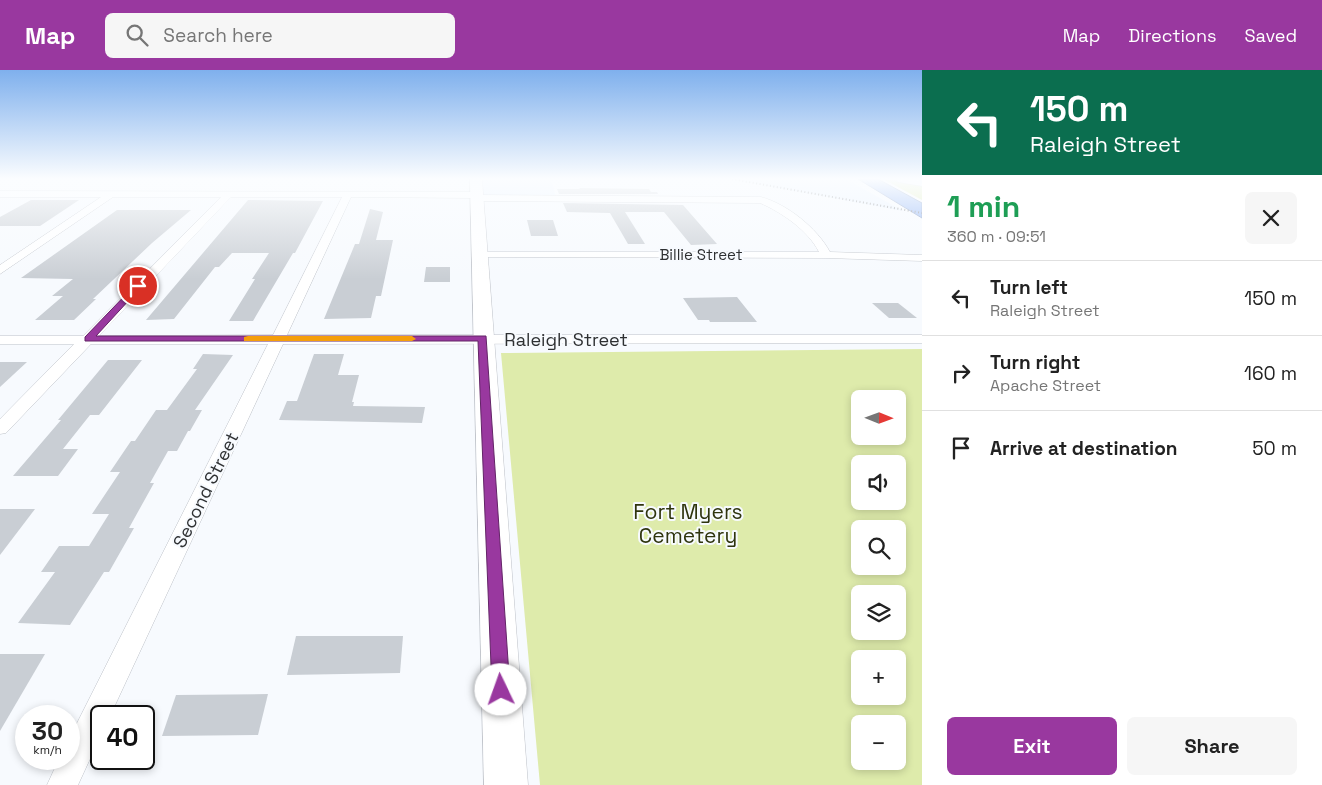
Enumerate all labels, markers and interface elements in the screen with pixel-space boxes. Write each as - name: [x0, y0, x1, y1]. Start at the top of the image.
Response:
- search box: [105, 13, 455, 58]
- text: Map: [25, 20, 75, 51]
- icon: search: [123, 21, 151, 49]
- text: Search here: [163, 23, 273, 48]
- text: Map: [1063, 24, 1100, 47]
- text: Directions: [1128, 24, 1217, 47]
- text: Saved: [1245, 24, 1297, 47]
- text: 150 m: [1030, 87, 1128, 131]
- icon: left: [947, 90, 1012, 155]
- text: Raleigh Street: [1030, 130, 1181, 158]
- text: 1 min: [947, 187, 1020, 226]
- button: close: [1245, 192, 1297, 244]
- text: 360 m · 09:51: [947, 226, 1046, 247]
- street label: Billie Street: [659, 245, 743, 264]
- pin: [117, 265, 159, 307]
- icon: arrive: [124, 272, 152, 300]
- text: Turn left: [990, 275, 1068, 300]
- icon: left: [947, 284, 975, 312]
- text: 150 m: [1244, 286, 1297, 311]
- text: Raleigh Street: [990, 300, 1100, 321]
- street label: Raleigh Street: [504, 328, 628, 351]
- text: Turn right: [990, 350, 1080, 375]
- icon: right: [947, 359, 975, 387]
- text: 160 m: [1244, 361, 1297, 386]
- text: Apache Street: [990, 375, 1101, 396]
- north arrow: [851, 390, 906, 445]
- map controls: [851, 390, 906, 770]
- street label: Second Street: [168, 428, 243, 551]
- icon: arrive: [947, 434, 975, 462]
- text: Arrive at destination: [990, 436, 1178, 461]
- text: 50 m: [1252, 436, 1297, 461]
- button: sound: [851, 455, 906, 510]
- park label: Fort Myers Cemetery: [633, 498, 743, 549]
- button: search: [851, 520, 906, 575]
- button: layers: [851, 585, 906, 640]
- button: +: [851, 650, 906, 705]
- position arrow: [474, 663, 526, 715]
- speed limit sign: 40: [90, 705, 155, 770]
- text: 30: [32, 715, 63, 747]
- button: −: [851, 715, 906, 770]
- button: Exit: [947, 717, 1117, 775]
- button: Share: [1127, 717, 1297, 775]
- text: km/h: [33, 742, 62, 758]

